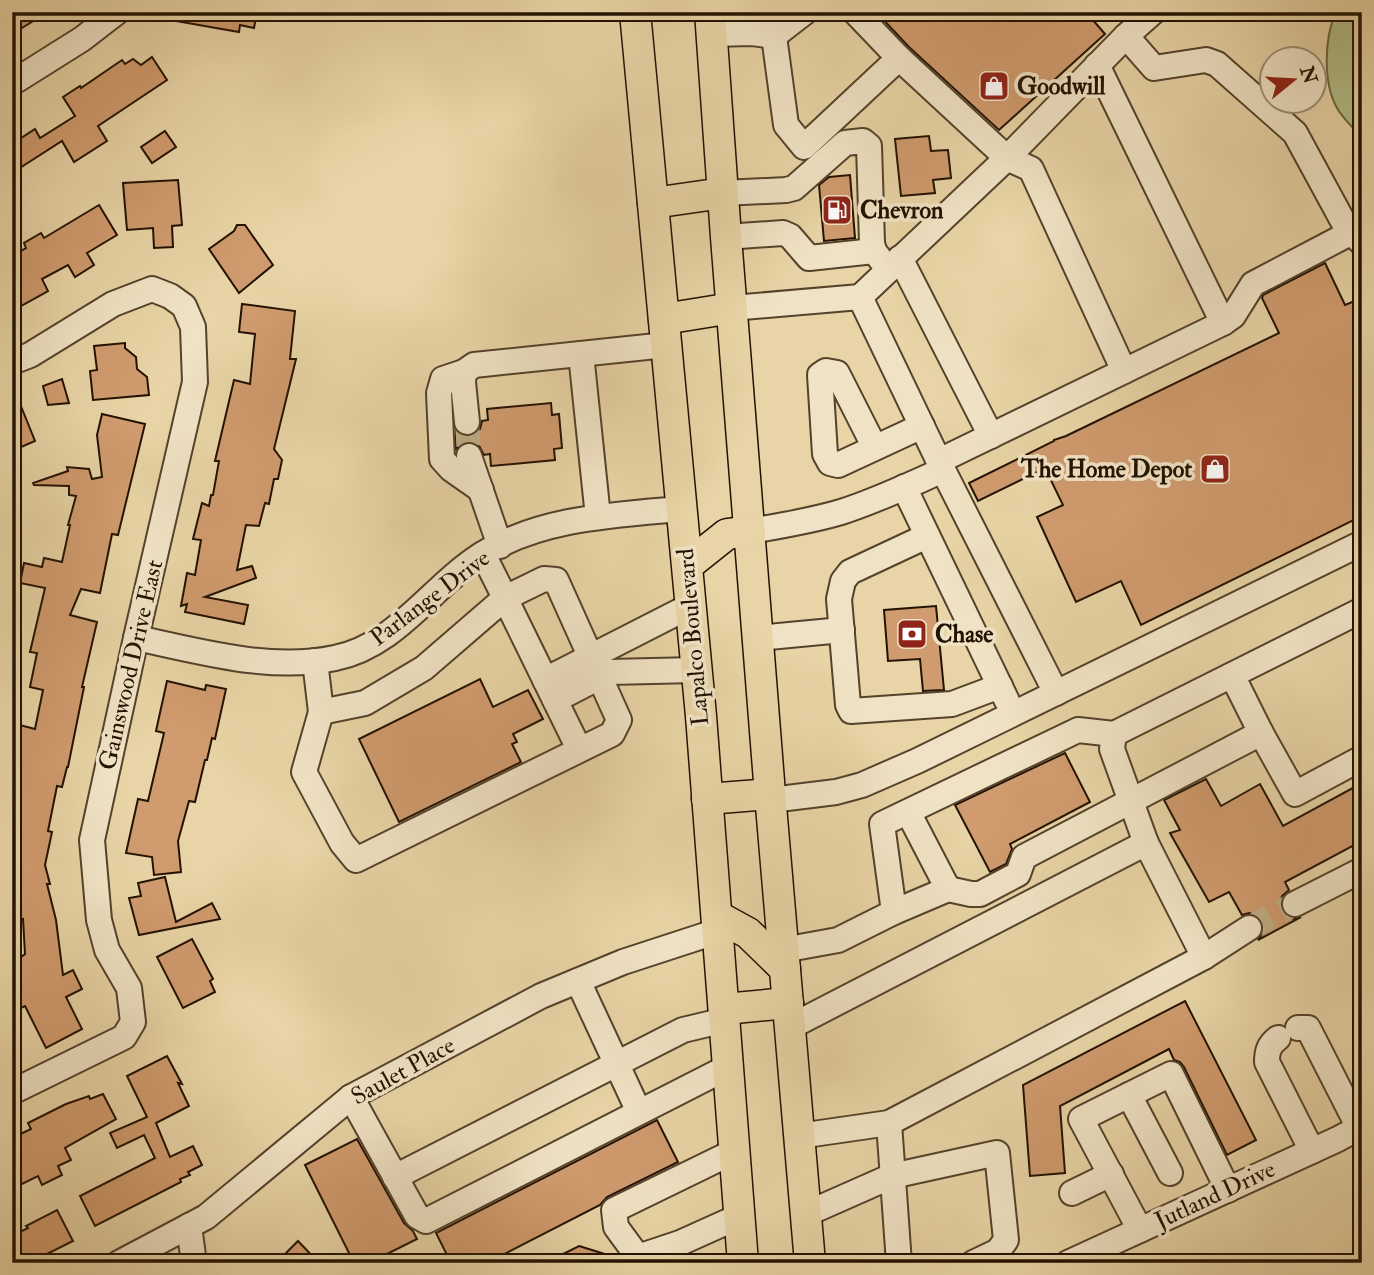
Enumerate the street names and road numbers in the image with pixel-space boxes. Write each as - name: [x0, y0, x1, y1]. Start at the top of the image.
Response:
- street label: Parlange Drive: [364, 543, 496, 653]
- street label: Lapalco Boulevard: [670, 547, 716, 727]
- street label: Gainswood Drive East: [92, 557, 170, 773]
- street label: Saulet Place: [345, 1030, 461, 1112]
- street label: Jutland Drive: [1149, 1154, 1280, 1237]

